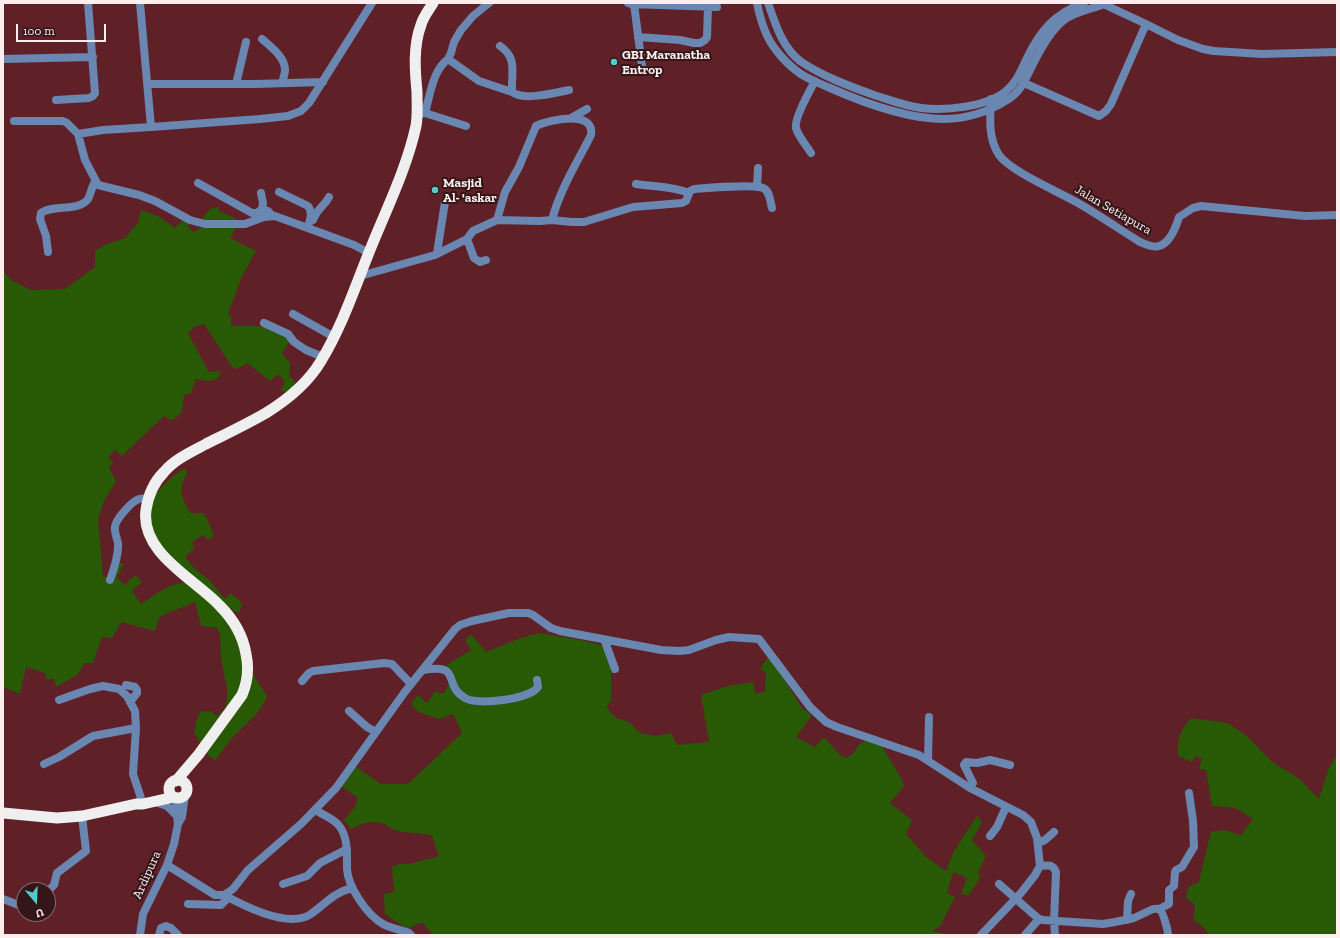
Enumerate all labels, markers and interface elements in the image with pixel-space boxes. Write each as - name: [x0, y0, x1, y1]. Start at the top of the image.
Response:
- scale bar: [18, 16, 108, 42]
- text: 100 m: [23, 24, 55, 38]
- place label: GBI Maranatha Entrop: [622, 47, 710, 78]
- marker: GBI Maranatha Entrop: [609, 57, 619, 67]
- place label: Masjid Al- 'askar: [443, 175, 497, 206]
- street label: Jalan Setiapura: [1072, 182, 1154, 238]
- marker: Masjid Al- 'askar: [430, 185, 440, 195]
- street label: Ardipura: [130, 849, 164, 901]
- north arrow: [16, 882, 56, 922]
- text: U: [34, 905, 46, 920]

